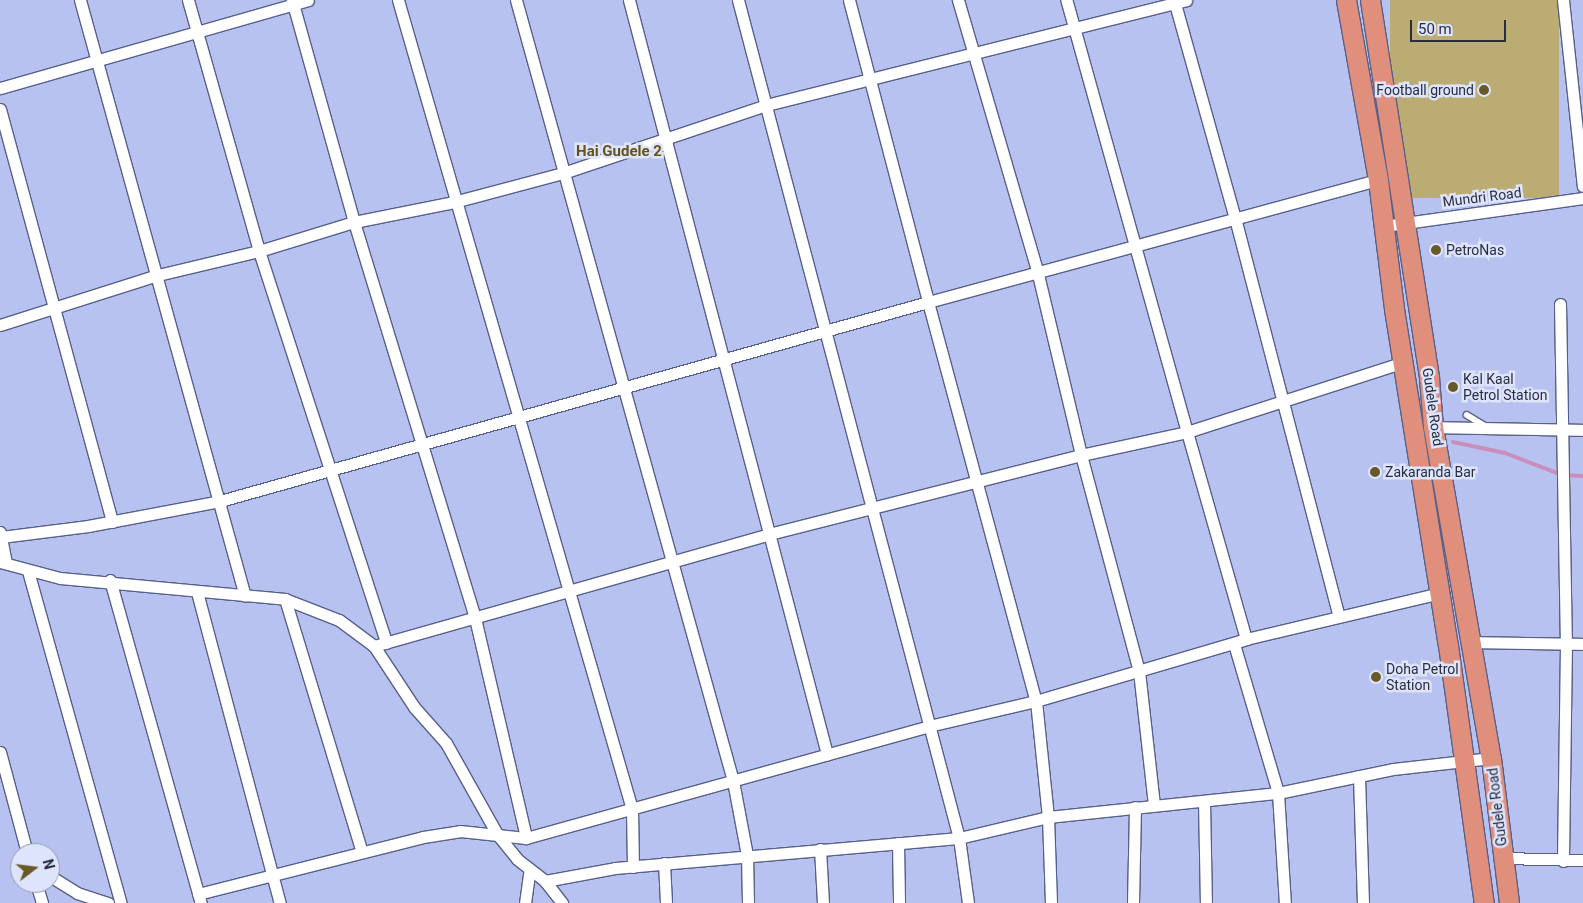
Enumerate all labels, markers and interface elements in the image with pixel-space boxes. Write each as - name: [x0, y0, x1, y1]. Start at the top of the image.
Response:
- scale bar: [1413, 10, 1509, 42]
- text: 50 m: [1418, 20, 1452, 38]
- place label: Football ground: [1376, 82, 1474, 98]
- marker: Football ground: [1478, 84, 1490, 96]
- district label: Hai Gudele 2: [576, 143, 662, 161]
- street label: Mundri Road: [1442, 184, 1522, 210]
- place label: PetroNas: [1446, 242, 1504, 258]
- marker: PetroNas: [1430, 244, 1442, 256]
- street label: Gudele Road: [1419, 367, 1447, 447]
- place label: Kal Kaal Petrol Station: [1463, 371, 1547, 404]
- marker: Kal Kaal Petrol Station: [1447, 381, 1459, 393]
- place label: Zakaranda Bar: [1385, 464, 1476, 480]
- marker: Zakaranda Bar: [1369, 466, 1381, 478]
- place label: Doha Petrol Station: [1386, 661, 1459, 694]
- marker: Doha Petrol Station: [1370, 671, 1382, 683]
- street label: Gudele Road: [1484, 767, 1510, 847]
- north arrow: [10, 843, 60, 893]
- text: N: [40, 858, 58, 871]

